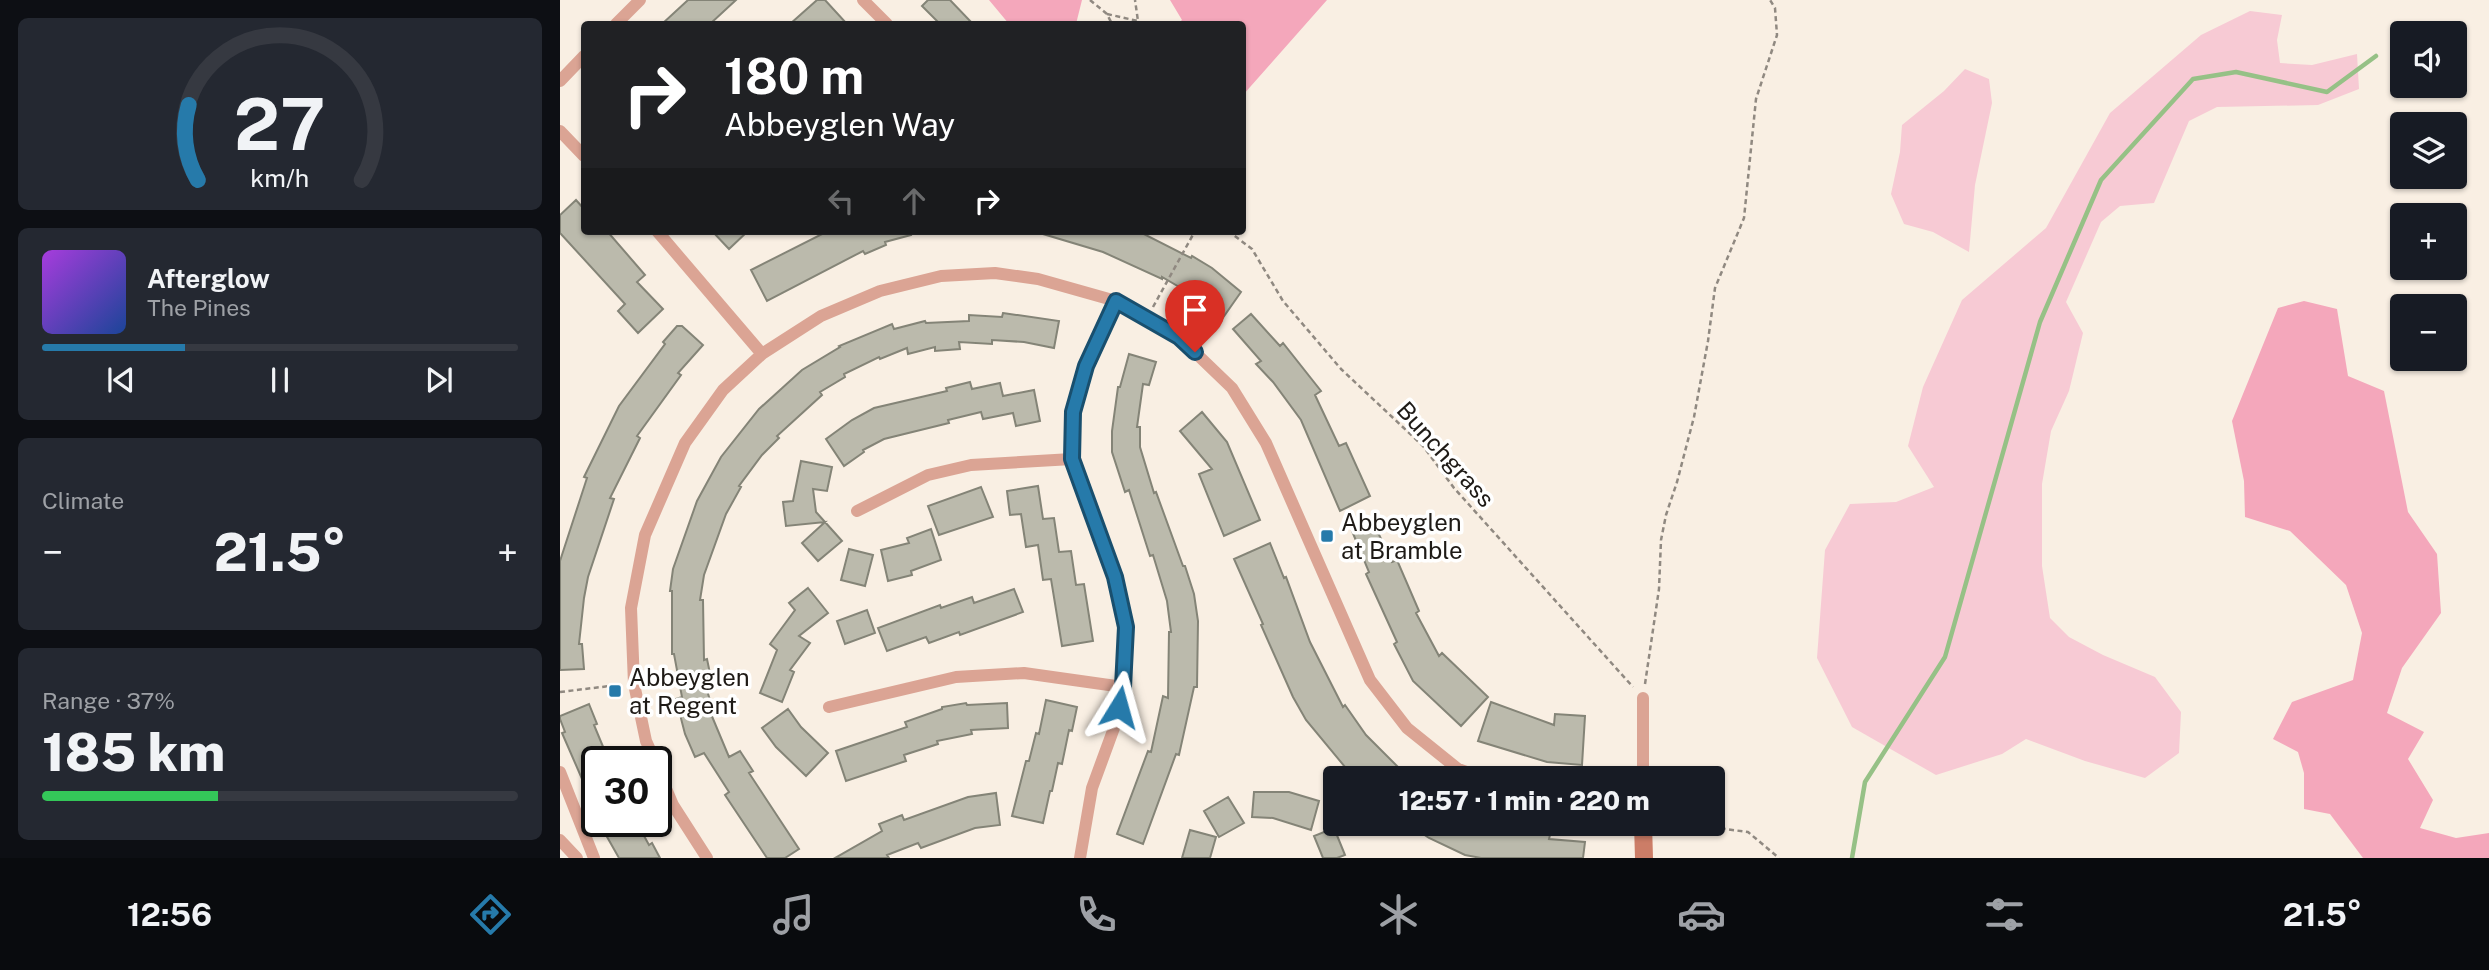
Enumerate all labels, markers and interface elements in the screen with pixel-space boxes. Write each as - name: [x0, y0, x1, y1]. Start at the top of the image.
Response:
- map controls: [2390, 21, 2467, 371]
- button: sound: [2390, 21, 2467, 98]
- text: 180 m: [724, 47, 864, 105]
- icon: right: [609, 49, 700, 140]
- text: 27: [234, 81, 326, 166]
- text: Abbeyglen Way: [724, 106, 955, 143]
- button: layers: [2390, 112, 2467, 189]
- text: km/h: [251, 163, 309, 193]
- icon: left: [822, 182, 860, 220]
- icon: ahead: [895, 182, 933, 220]
- icon: right: [968, 182, 1006, 220]
- button: +: [2390, 203, 2467, 280]
- text: Afterglow: [147, 263, 270, 294]
- pin: [1165, 280, 1225, 352]
- icon: arrive: [1176, 291, 1214, 329]
- text: The Pines: [147, 294, 251, 321]
- button: −: [2390, 294, 2467, 371]
- icon: previous: [102, 361, 140, 399]
- icon: pause: [261, 361, 299, 399]
- icon: next: [420, 361, 458, 399]
- street label: Bunchgrass: [1391, 396, 1501, 512]
- text: Climate: [42, 487, 124, 514]
- place label: Abbeyglen at Bramble: [1341, 508, 1463, 564]
- text: 21.5°: [214, 522, 346, 583]
- marker: Abbeyglen at Bramble: [1319, 528, 1335, 544]
- text: −: [42, 530, 63, 575]
- text: +: [497, 530, 518, 575]
- place label: Abbeyglen at Regent: [629, 663, 750, 719]
- position arrow: [1082, 670, 1156, 744]
- marker: Abbeyglen at Regent: [607, 683, 623, 699]
- text: Range · 37%: [42, 687, 175, 714]
- text: 185 km: [42, 722, 225, 783]
- speed limit sign: 30: [581, 746, 672, 837]
- text: 12:57 · 1 min · 220 m: [1398, 785, 1650, 816]
- icon: directions: [466, 890, 515, 939]
- icon: music: [769, 890, 818, 939]
- icon: phone: [1072, 890, 1121, 939]
- icon: climate: [1374, 890, 1423, 939]
- icon: car: [1677, 890, 1726, 939]
- icon: filters: [1980, 890, 2029, 939]
- text: 12:56: [127, 896, 212, 933]
- text: 21.5°: [2283, 896, 2362, 933]

